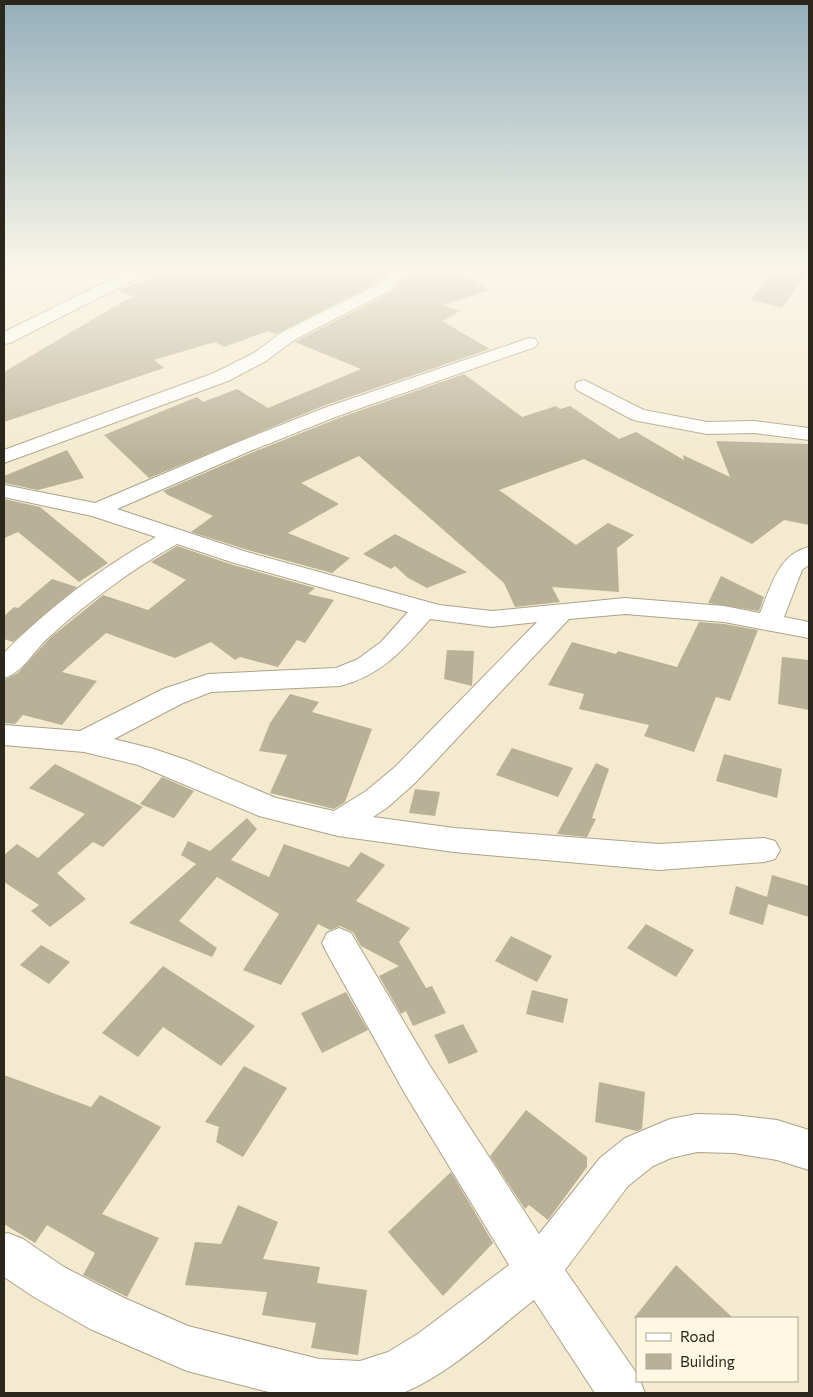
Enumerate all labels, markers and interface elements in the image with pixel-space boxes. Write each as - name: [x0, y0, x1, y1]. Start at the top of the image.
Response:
- legend: [636, 1317, 798, 1382]
- text: Road: [680, 1327, 715, 1345]
- text: Building: [680, 1352, 735, 1370]

